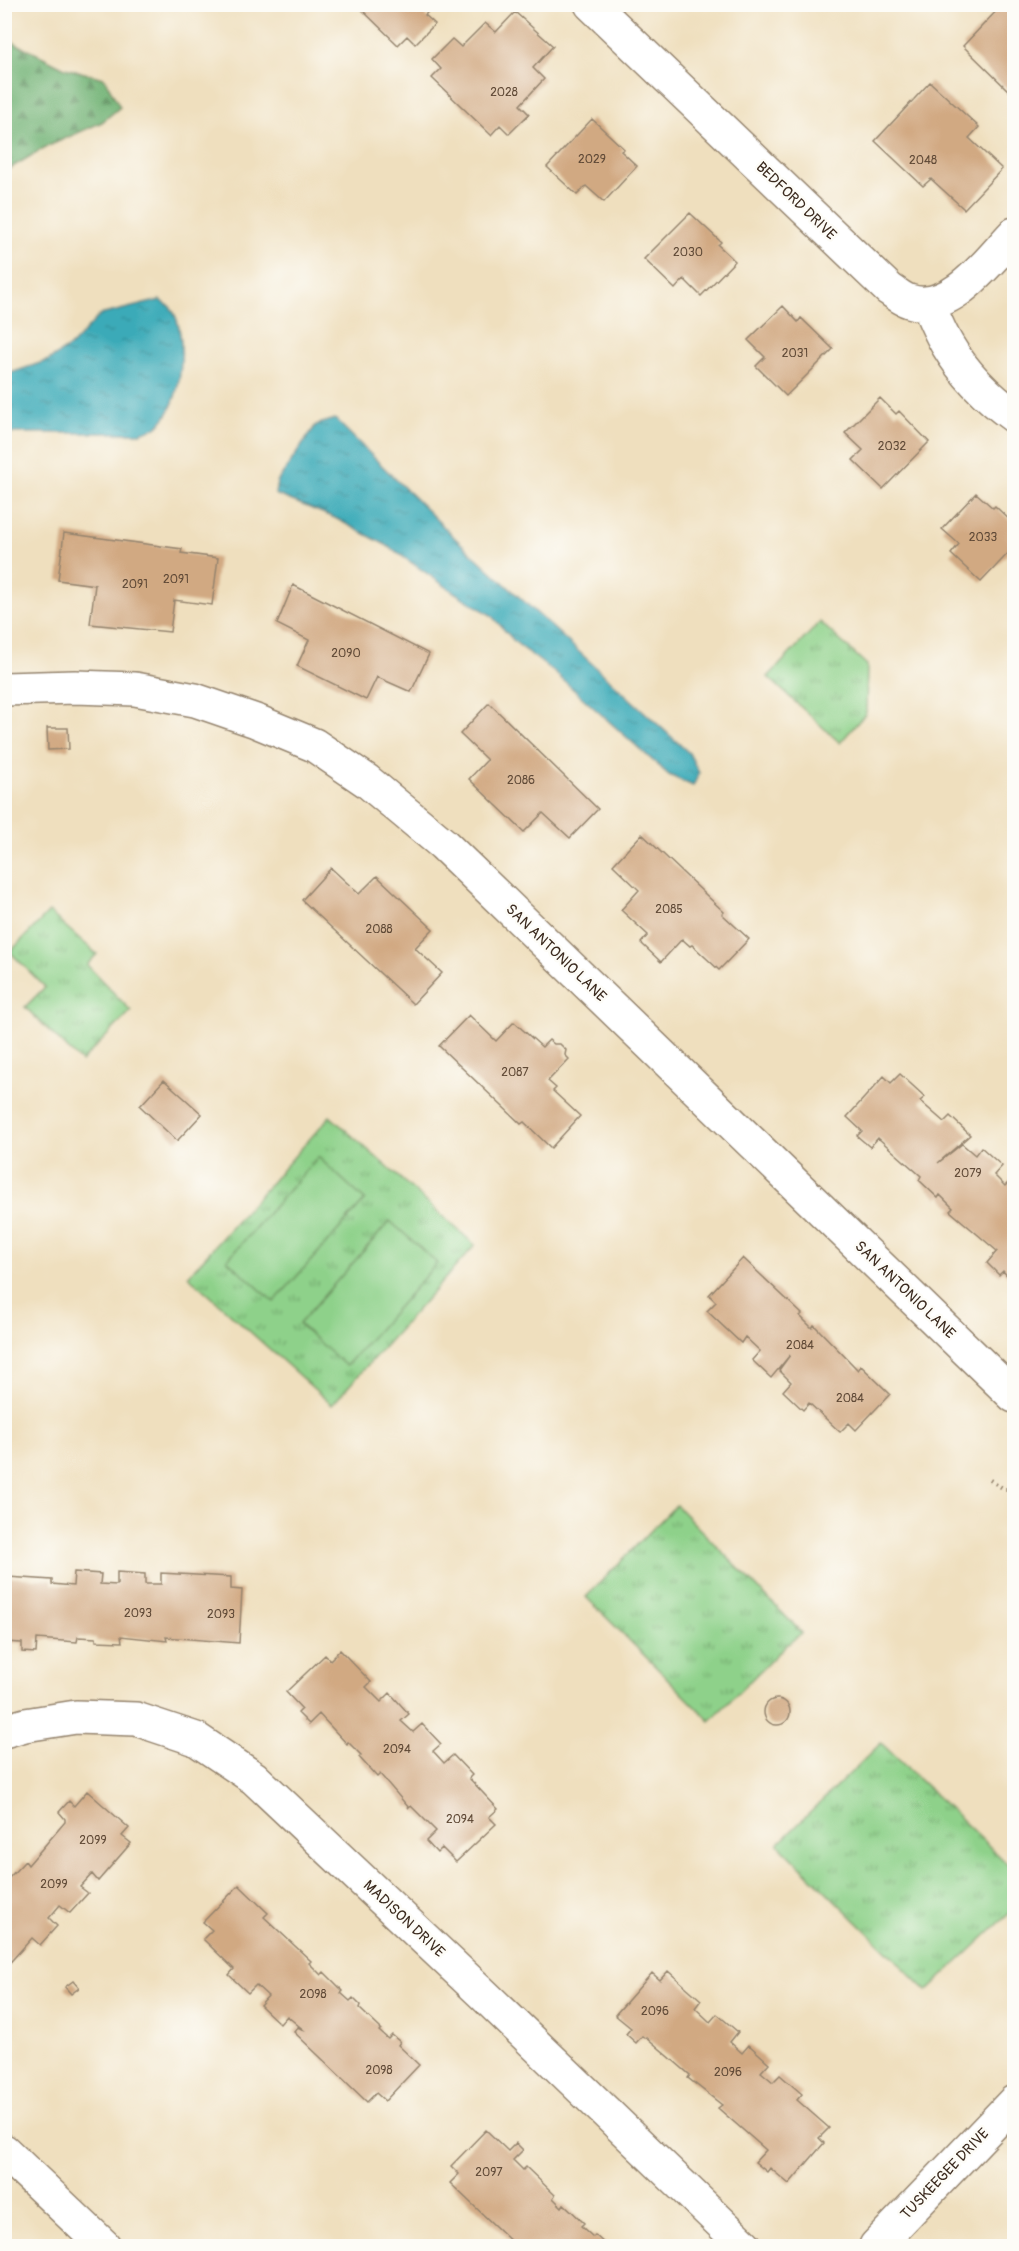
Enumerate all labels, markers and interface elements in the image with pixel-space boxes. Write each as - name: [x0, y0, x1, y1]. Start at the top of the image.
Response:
- house number: 2028: [490, 85, 518, 100]
- house number: 2029: [578, 152, 606, 167]
- house number: 2048: [909, 153, 937, 168]
- street label: BEDFORD DRIVE: [752, 158, 840, 244]
- house number: 2030: [673, 245, 703, 260]
- house number: 2031: [782, 346, 808, 361]
- house number: 2032: [878, 439, 906, 454]
- house number: 2033: [969, 530, 997, 545]
- house number: 2091: [163, 572, 189, 587]
- house number: 2091: [122, 577, 148, 592]
- house number: 2090: [331, 646, 361, 661]
- house number: 2086: [507, 773, 535, 788]
- street label: SAN ANTONIO LANE: [502, 900, 611, 1006]
- house number: 2085: [655, 902, 683, 917]
- house number: 2088: [365, 922, 393, 937]
- house number: 2087: [501, 1065, 529, 1080]
- house number: 2079: [954, 1166, 982, 1181]
- street label: SAN ANTONIO LANE: [851, 1237, 960, 1343]
- house number: 2084: [786, 1338, 814, 1353]
- house number: 2084: [836, 1391, 864, 1406]
- house number: 2093: [124, 1606, 152, 1621]
- house number: 2093: [207, 1607, 235, 1622]
- house number: 2094: [383, 1742, 411, 1757]
- house number: 2094: [446, 1812, 474, 1827]
- house number: 2099: [79, 1833, 107, 1848]
- street label: MADISON DRIVE: [359, 1876, 449, 1962]
- house number: 2099: [40, 1877, 68, 1892]
- house number: 2098: [299, 1987, 327, 2002]
- house number: 2096: [641, 2004, 669, 2019]
- house number: 2098: [365, 2063, 393, 2078]
- house number: 2096: [714, 2065, 742, 2080]
- street label: TUSKEEGEE DRIVE: [897, 2124, 993, 2224]
- house number: 2097: [475, 2165, 503, 2180]

